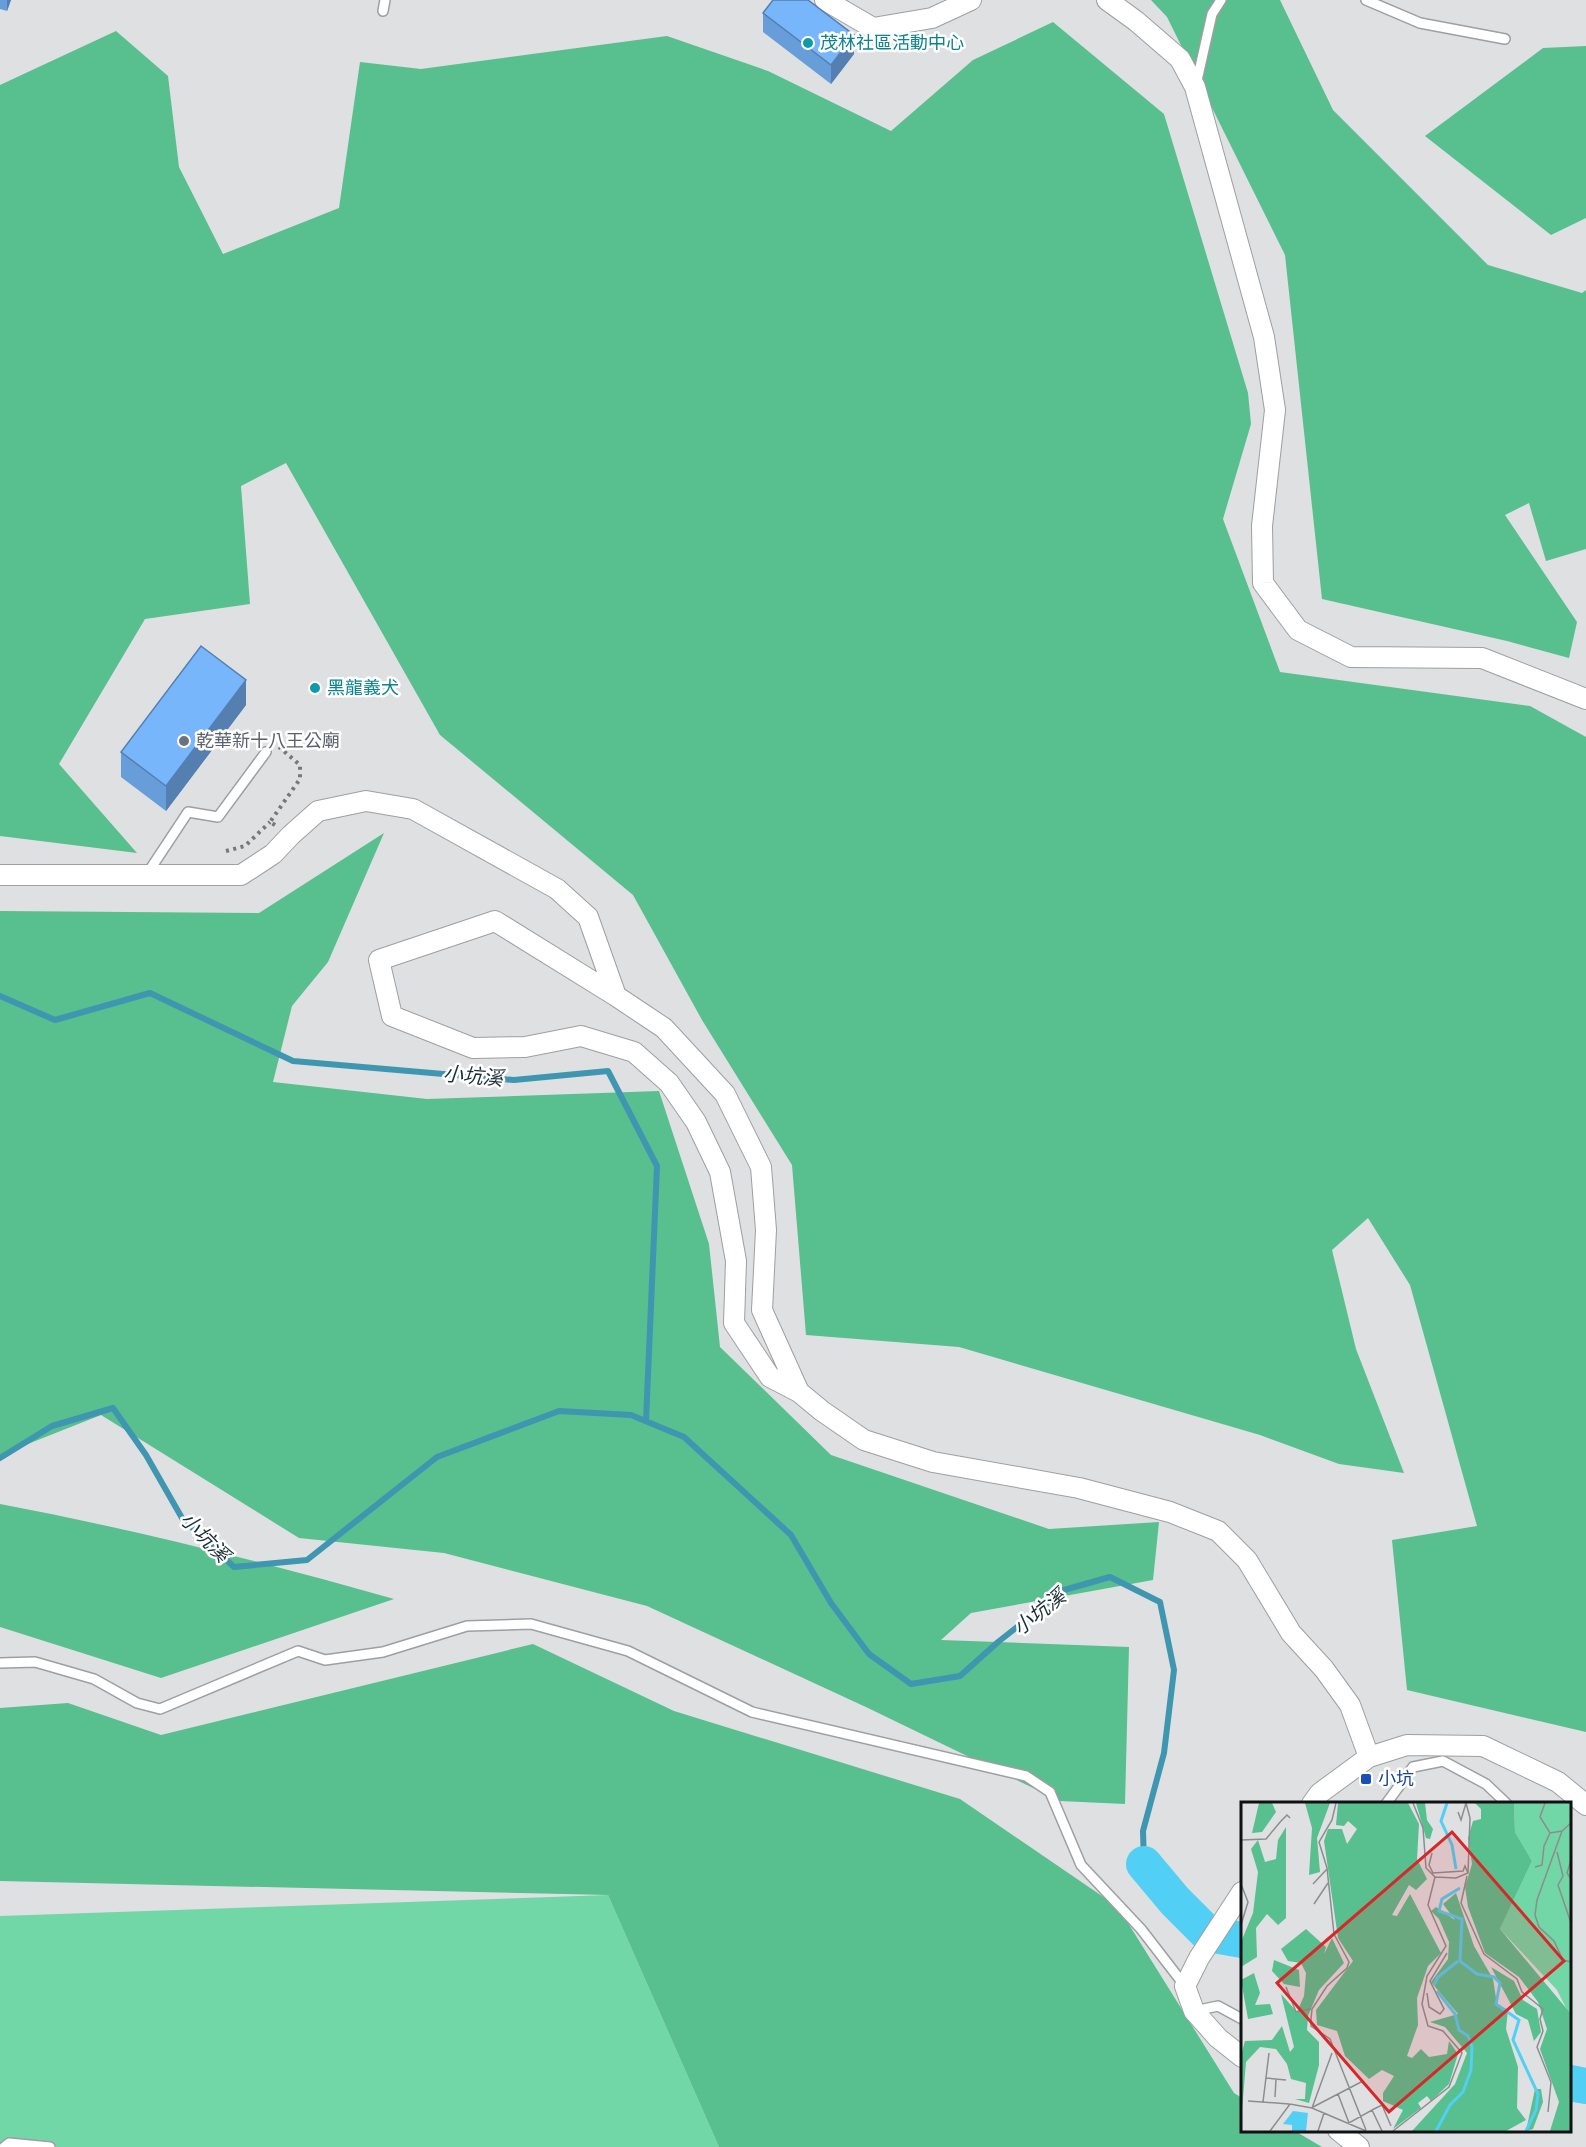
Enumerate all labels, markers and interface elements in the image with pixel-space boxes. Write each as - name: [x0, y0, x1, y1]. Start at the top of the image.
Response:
- place label: 茂林社區活動中心: [820, 32, 964, 53]
- marker: 茂林社區活動中心: [801, 36, 815, 50]
- place label: 黑龍義犬: [327, 677, 399, 698]
- marker: 黑龍義犬: [308, 681, 322, 695]
- place label: 乾華新十八王公廟: [196, 730, 340, 751]
- marker: 乾華新十八王公廟: [177, 734, 191, 748]
- water label: 小坑溪: [442, 1061, 507, 1091]
- water label: 小坑溪: [176, 1507, 237, 1569]
- water label: 小坑溪: [1008, 1582, 1072, 1640]
- place label: 小坑: [1378, 1768, 1414, 1789]
- marker: 小坑: [1359, 1772, 1373, 1786]
- inset map: [1241, 1802, 1571, 2132]

